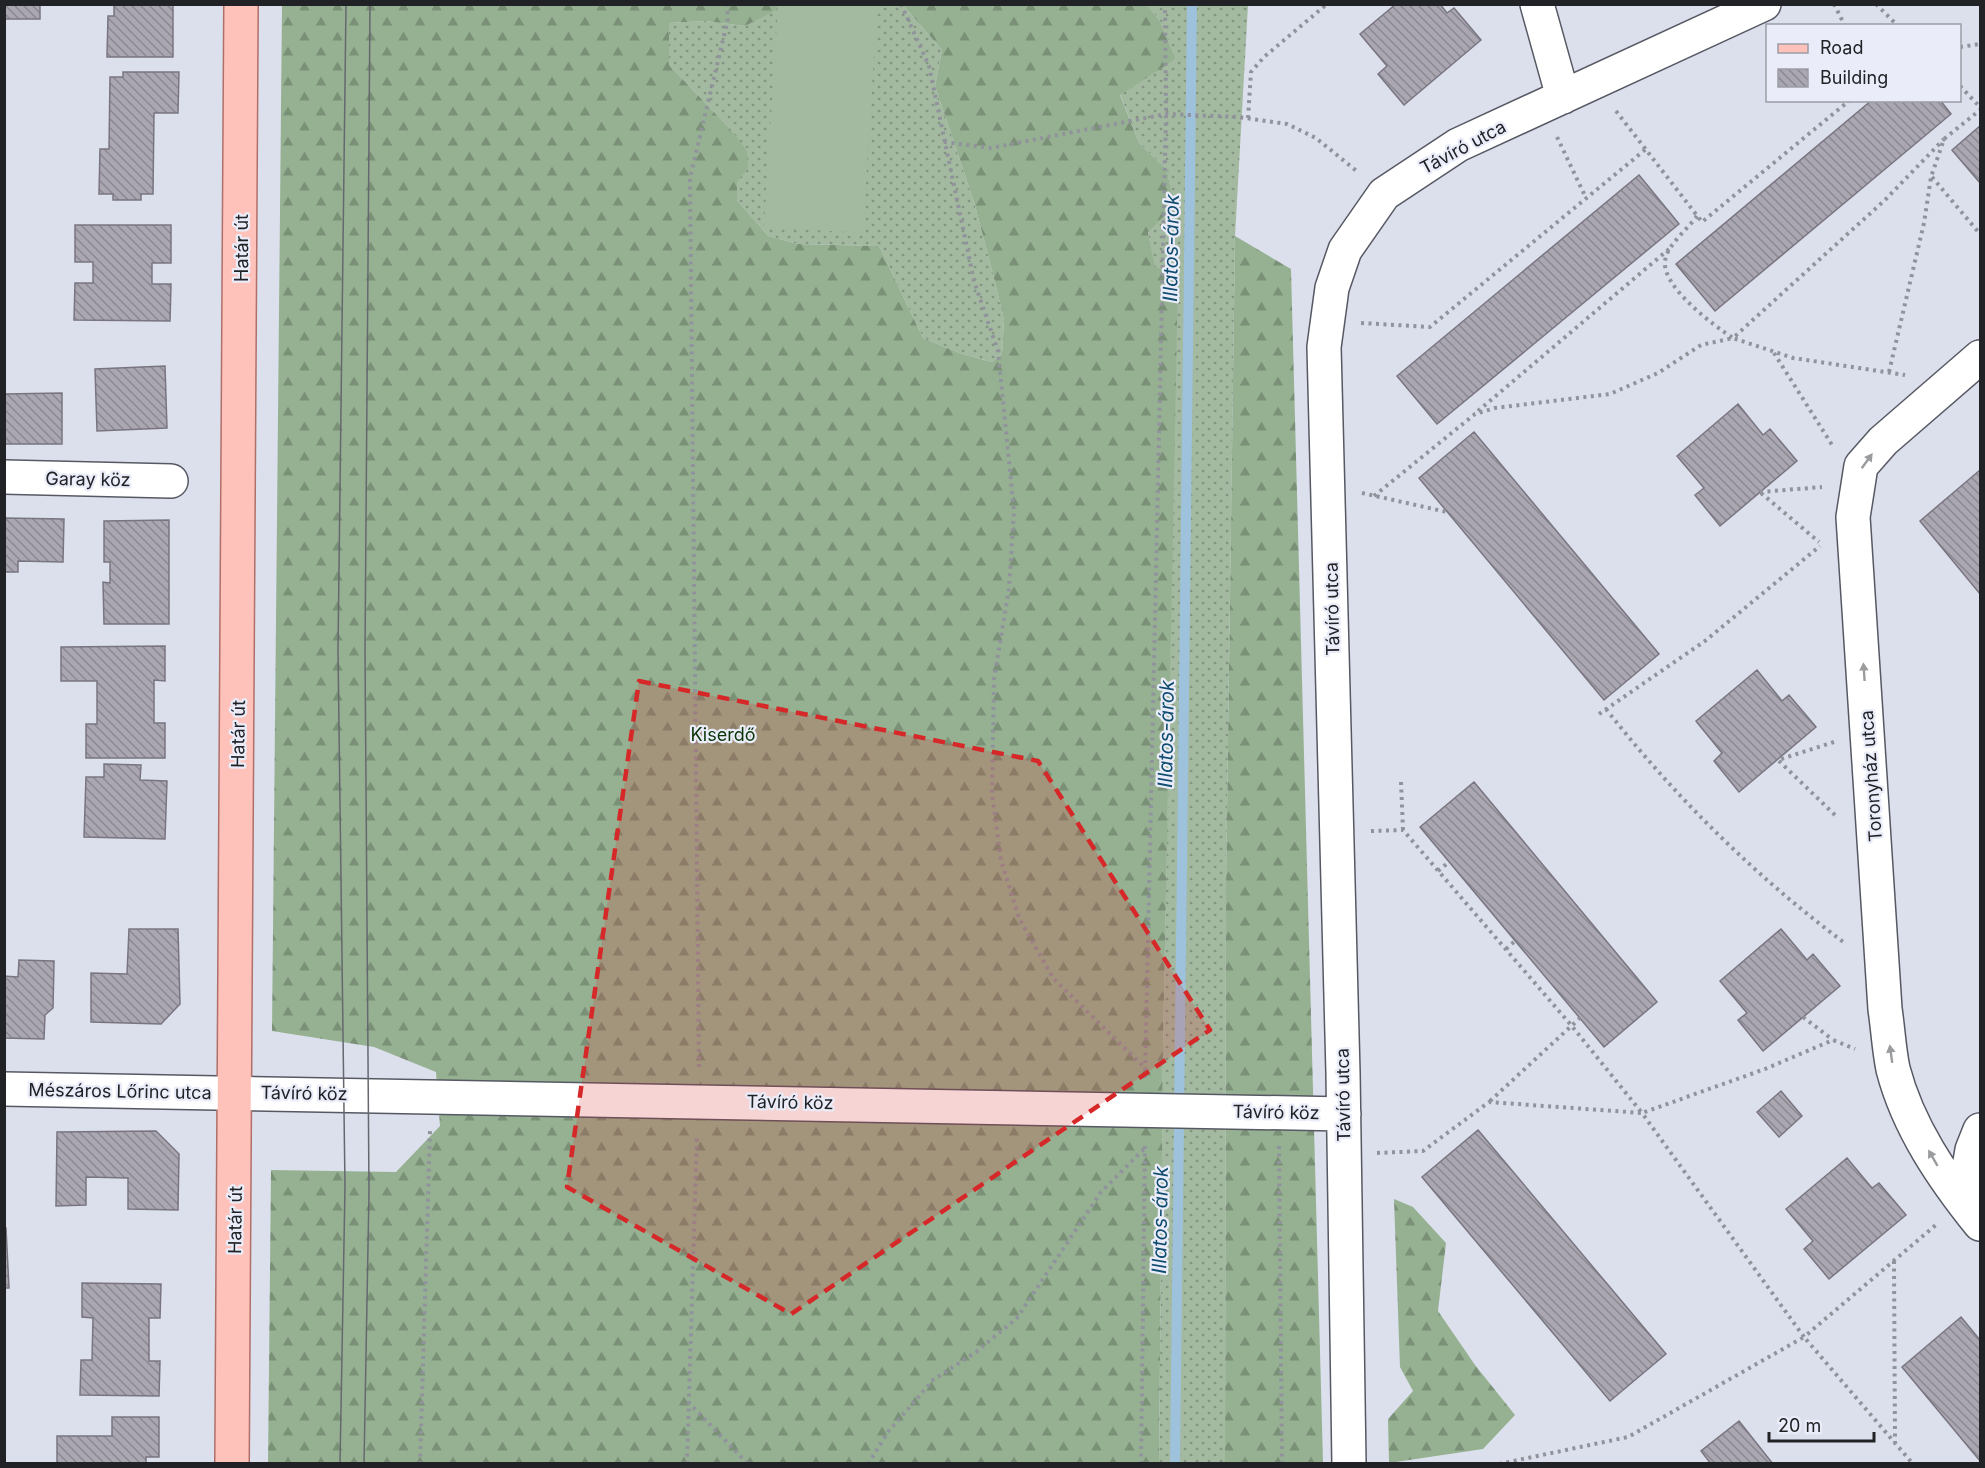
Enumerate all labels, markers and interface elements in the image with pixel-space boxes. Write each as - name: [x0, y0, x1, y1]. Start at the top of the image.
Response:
- legend: [1766, 24, 1961, 102]
- text: Road: [1820, 37, 1863, 58]
- text: Building: [1820, 67, 1888, 88]
- street label: Távíró utca: [1417, 116, 1509, 178]
- water label: Illatos-árok: [1158, 193, 1184, 302]
- street label: Határ út: [231, 214, 252, 282]
- one-way arrow: [1861, 453, 1873, 469]
- street label: Garay köz: [45, 468, 131, 490]
- street label: Távíró utca: [1321, 562, 1343, 656]
- one-way arrow: [1859, 662, 1868, 681]
- water label: Illatos-árok: [1153, 679, 1179, 788]
- street label: Határ út: [227, 700, 249, 768]
- street label: Toronyház utca: [1856, 710, 1886, 842]
- park label: Kiserdő: [690, 724, 756, 745]
- one-way arrow: [1887, 1045, 1896, 1064]
- street label: Távíró utca: [1332, 1048, 1354, 1142]
- street label: Mészáros Lőrinc utca: [28, 1079, 212, 1103]
- street label: Távíró köz: [260, 1082, 348, 1104]
- street label: Távíró köz: [746, 1091, 834, 1113]
- street label: Távíró köz: [1232, 1101, 1320, 1123]
- one-way arrow: [1927, 1150, 1938, 1166]
- water label: Illatos-árok: [1147, 1165, 1173, 1274]
- street label: Határ út: [224, 1186, 246, 1254]
- scale bar: [1769, 1405, 1874, 1443]
- text: 20 m: [1778, 1415, 1821, 1436]

